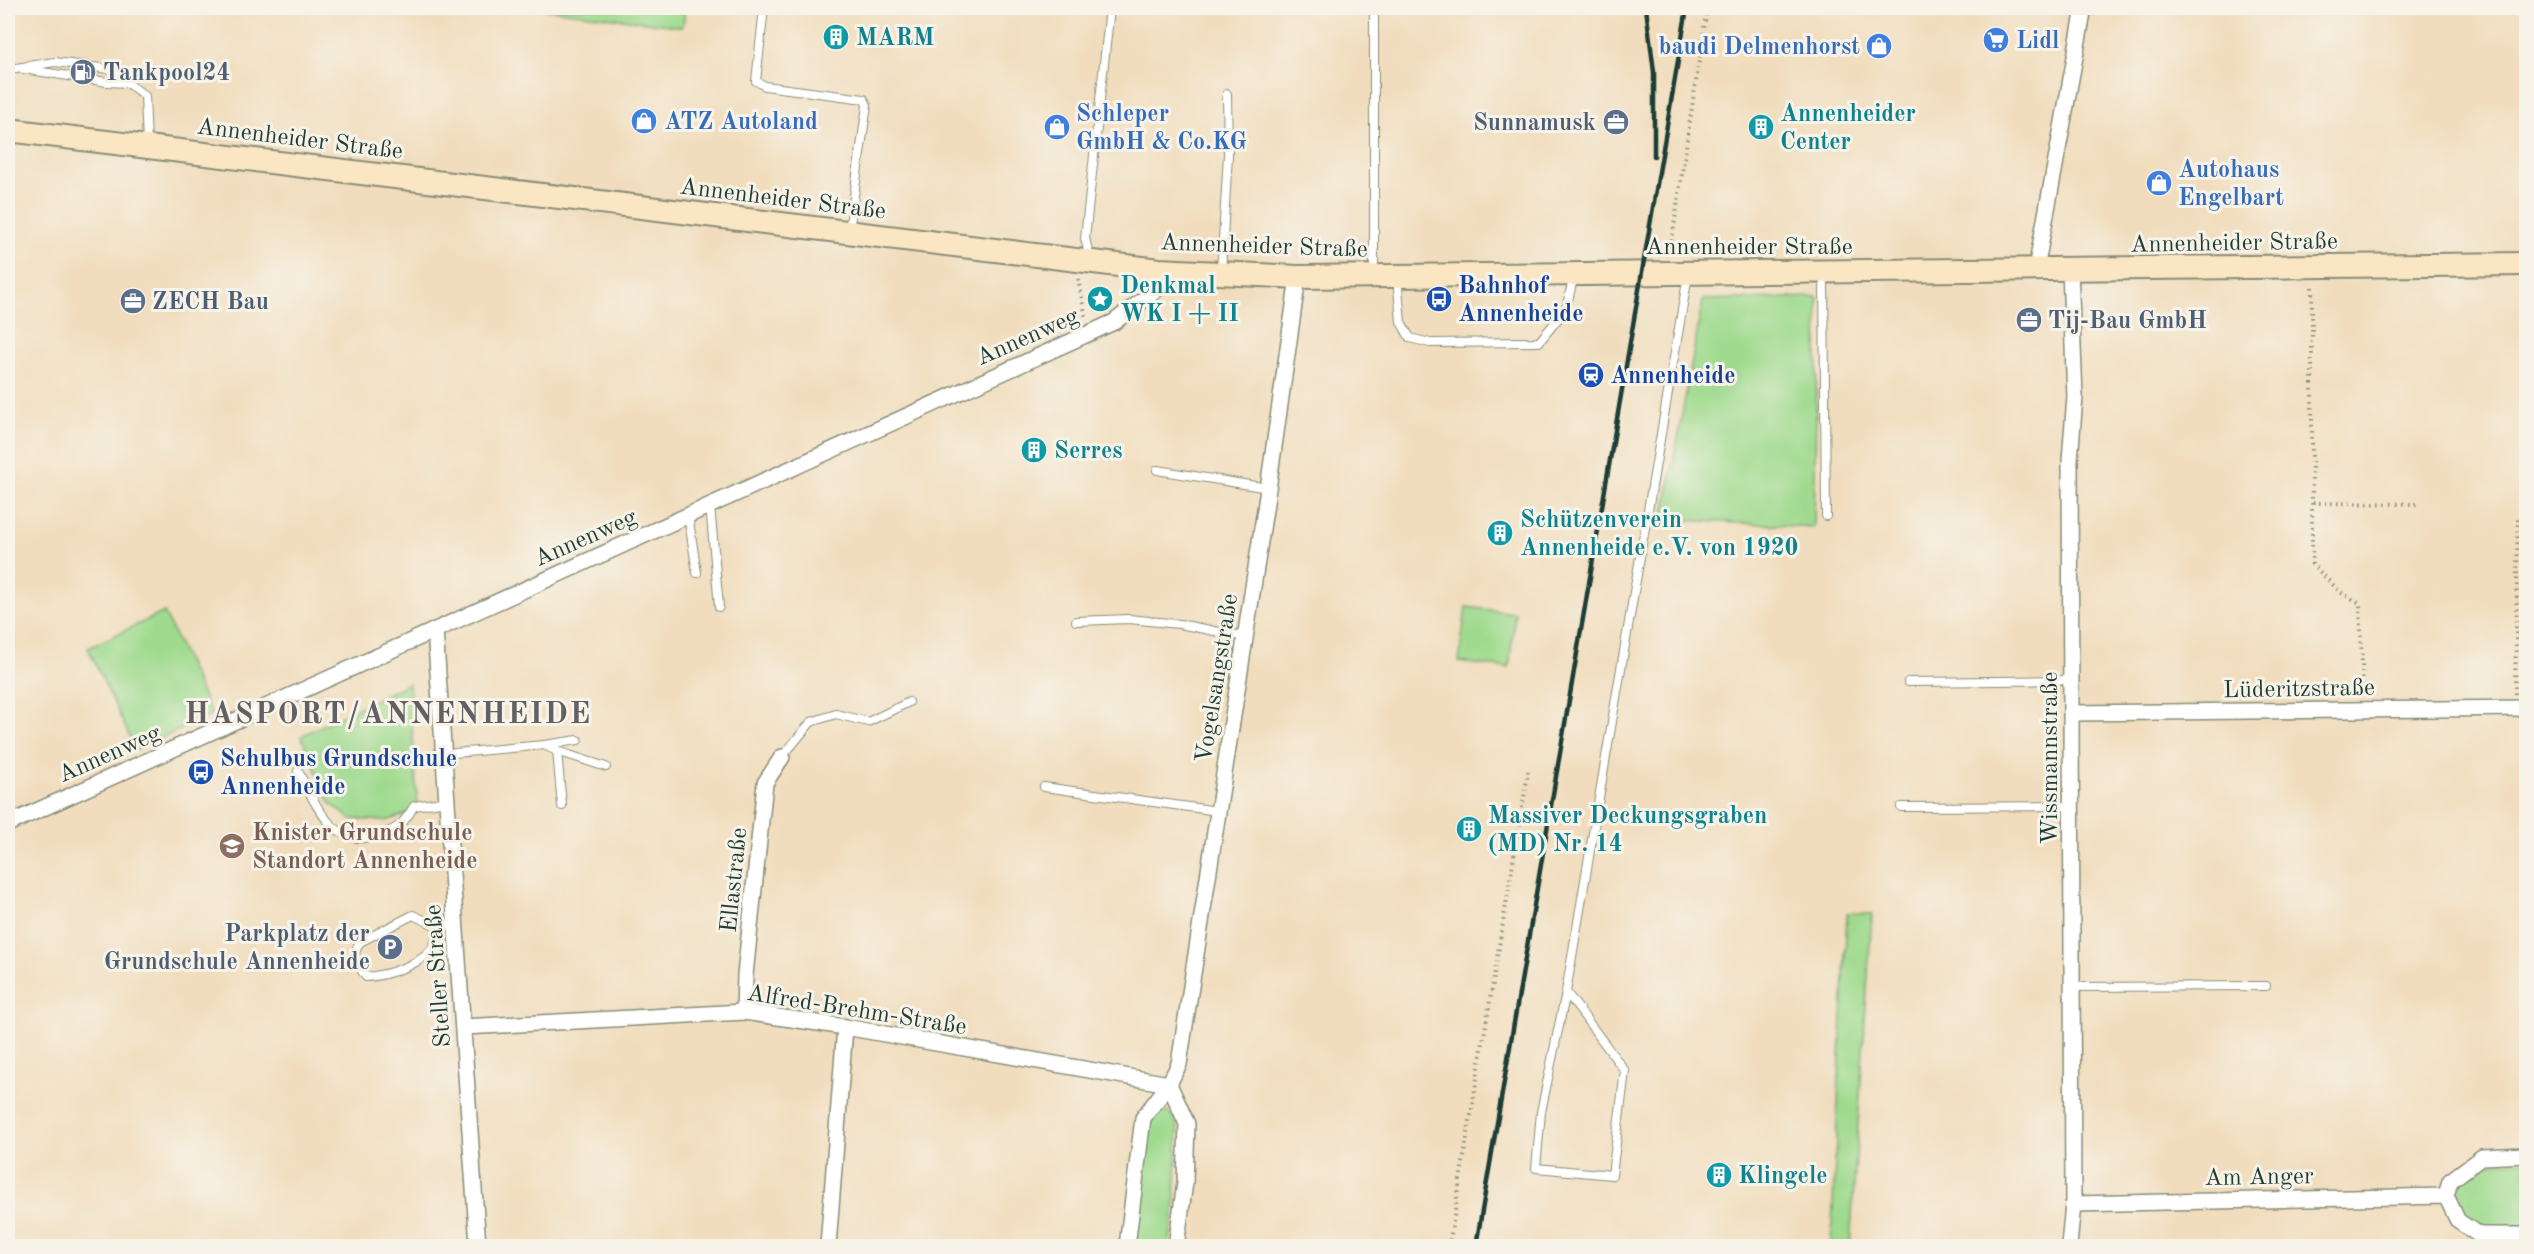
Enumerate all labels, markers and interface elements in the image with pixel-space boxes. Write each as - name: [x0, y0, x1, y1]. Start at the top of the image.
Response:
- building icon: MARM: [821, 22, 851, 52]
- supermarket icon: Lidl: [1981, 25, 2011, 55]
- place label: MARM: [856, 27, 934, 51]
- place label: Lidl: [2016, 30, 2060, 54]
- shop icon: baudi Delmenhorst: [1864, 31, 1894, 61]
- place label: baudi Delmenhorst: [1659, 36, 1860, 60]
- fuel station icon: Tankpool24: [68, 57, 98, 87]
- place label: Tankpool24: [103, 62, 230, 86]
- place label: Schleper GmbH & Co.KG: [1076, 103, 1247, 155]
- place label: Annenheider Center: [1780, 103, 1916, 155]
- shop icon: ATZ Autoland: [629, 106, 659, 136]
- office icon: Sunnamusk: [1601, 107, 1631, 137]
- place label: ATZ Autoland: [664, 111, 818, 135]
- shop icon: Schleper GmbH & Co.KG: [1042, 112, 1072, 142]
- place label: Sunnamusk: [1473, 112, 1596, 136]
- building icon: Annenheider Center: [1746, 112, 1776, 142]
- street label: Annenheider Straße: [195, 115, 404, 165]
- place label: Autohaus Engelbart: [2178, 159, 2284, 211]
- shop icon: Autohaus Engelbart: [2144, 168, 2174, 198]
- street label: Annenheider Straße: [678, 175, 887, 225]
- street label: Annenheider Straße: [2130, 230, 2338, 258]
- street label: Annenheider Straße: [1160, 231, 1368, 263]
- street label: Annenheider Straße: [1645, 236, 1853, 260]
- place label: Denkmal WK I + II: [1120, 275, 1239, 327]
- place label: Bahnhof Annenheide: [1458, 275, 1584, 327]
- place icon: Denkmal WK I + II: [1085, 284, 1115, 314]
- bus stop icon: Bahnhof Annenheide: [1424, 284, 1454, 314]
- office icon: ZECH Bau: [118, 286, 148, 316]
- place label: ZECH Bau: [152, 291, 269, 315]
- street label: Annenweg: [973, 305, 1083, 371]
- office icon: Tij-Bau GmbH: [2014, 305, 2044, 335]
- place label: Tij-Bau GmbH: [2048, 310, 2207, 334]
- station icon: Annenheide: [1576, 360, 1606, 390]
- place label: Annenheide: [1610, 365, 1736, 389]
- building icon: Serres: [1019, 435, 1049, 465]
- place label: Serres: [1054, 440, 1123, 464]
- street label: Annenweg: [531, 506, 641, 572]
- place label: Schützenverein Annenheide e.V. von 1920: [1520, 509, 1799, 561]
- building icon: Schützenverein Annenheide e.V. von 1920: [1485, 518, 1515, 548]
- street label: Vogelsangstraße: [1193, 592, 1243, 765]
- street label: Wissmannstraße: [2039, 672, 2063, 844]
- street label: Lüderitzstraße: [2223, 677, 2375, 703]
- district label: HASPORT/ANNENHEIDE: [184, 700, 592, 730]
- street label: Annenweg: [55, 722, 165, 788]
- place label: Schulbus Grundschule Annenheide: [220, 748, 457, 800]
- bus stop icon: Schulbus Grundschule Annenheide: [186, 757, 216, 787]
- place label: Massiver Deckungsgraben (MD) Nr. 14: [1488, 805, 1767, 857]
- building icon: Massiver Deckungsgraben (MD) Nr. 14: [1454, 814, 1484, 844]
- place label: Knister Grundschule Standort Annenheide: [252, 822, 478, 874]
- street label: Ellastraße: [718, 826, 752, 934]
- school or university icon: Knister Grundschule Standort Annenheide: [217, 831, 247, 861]
- street label: Steller Straße: [422, 903, 456, 1048]
- place label: Parkplatz der Grundschule Annenheide: [104, 923, 370, 975]
- parking icon: Parkplatz der Grundschule Annenheide: [375, 932, 405, 962]
- street label: Alfred-Brehm-Straße: [745, 982, 968, 1040]
- building icon: Klingele: [1704, 1160, 1734, 1190]
- place label: Klingele: [1738, 1165, 1828, 1189]
- street label: Am Anger: [2204, 1165, 2314, 1191]

